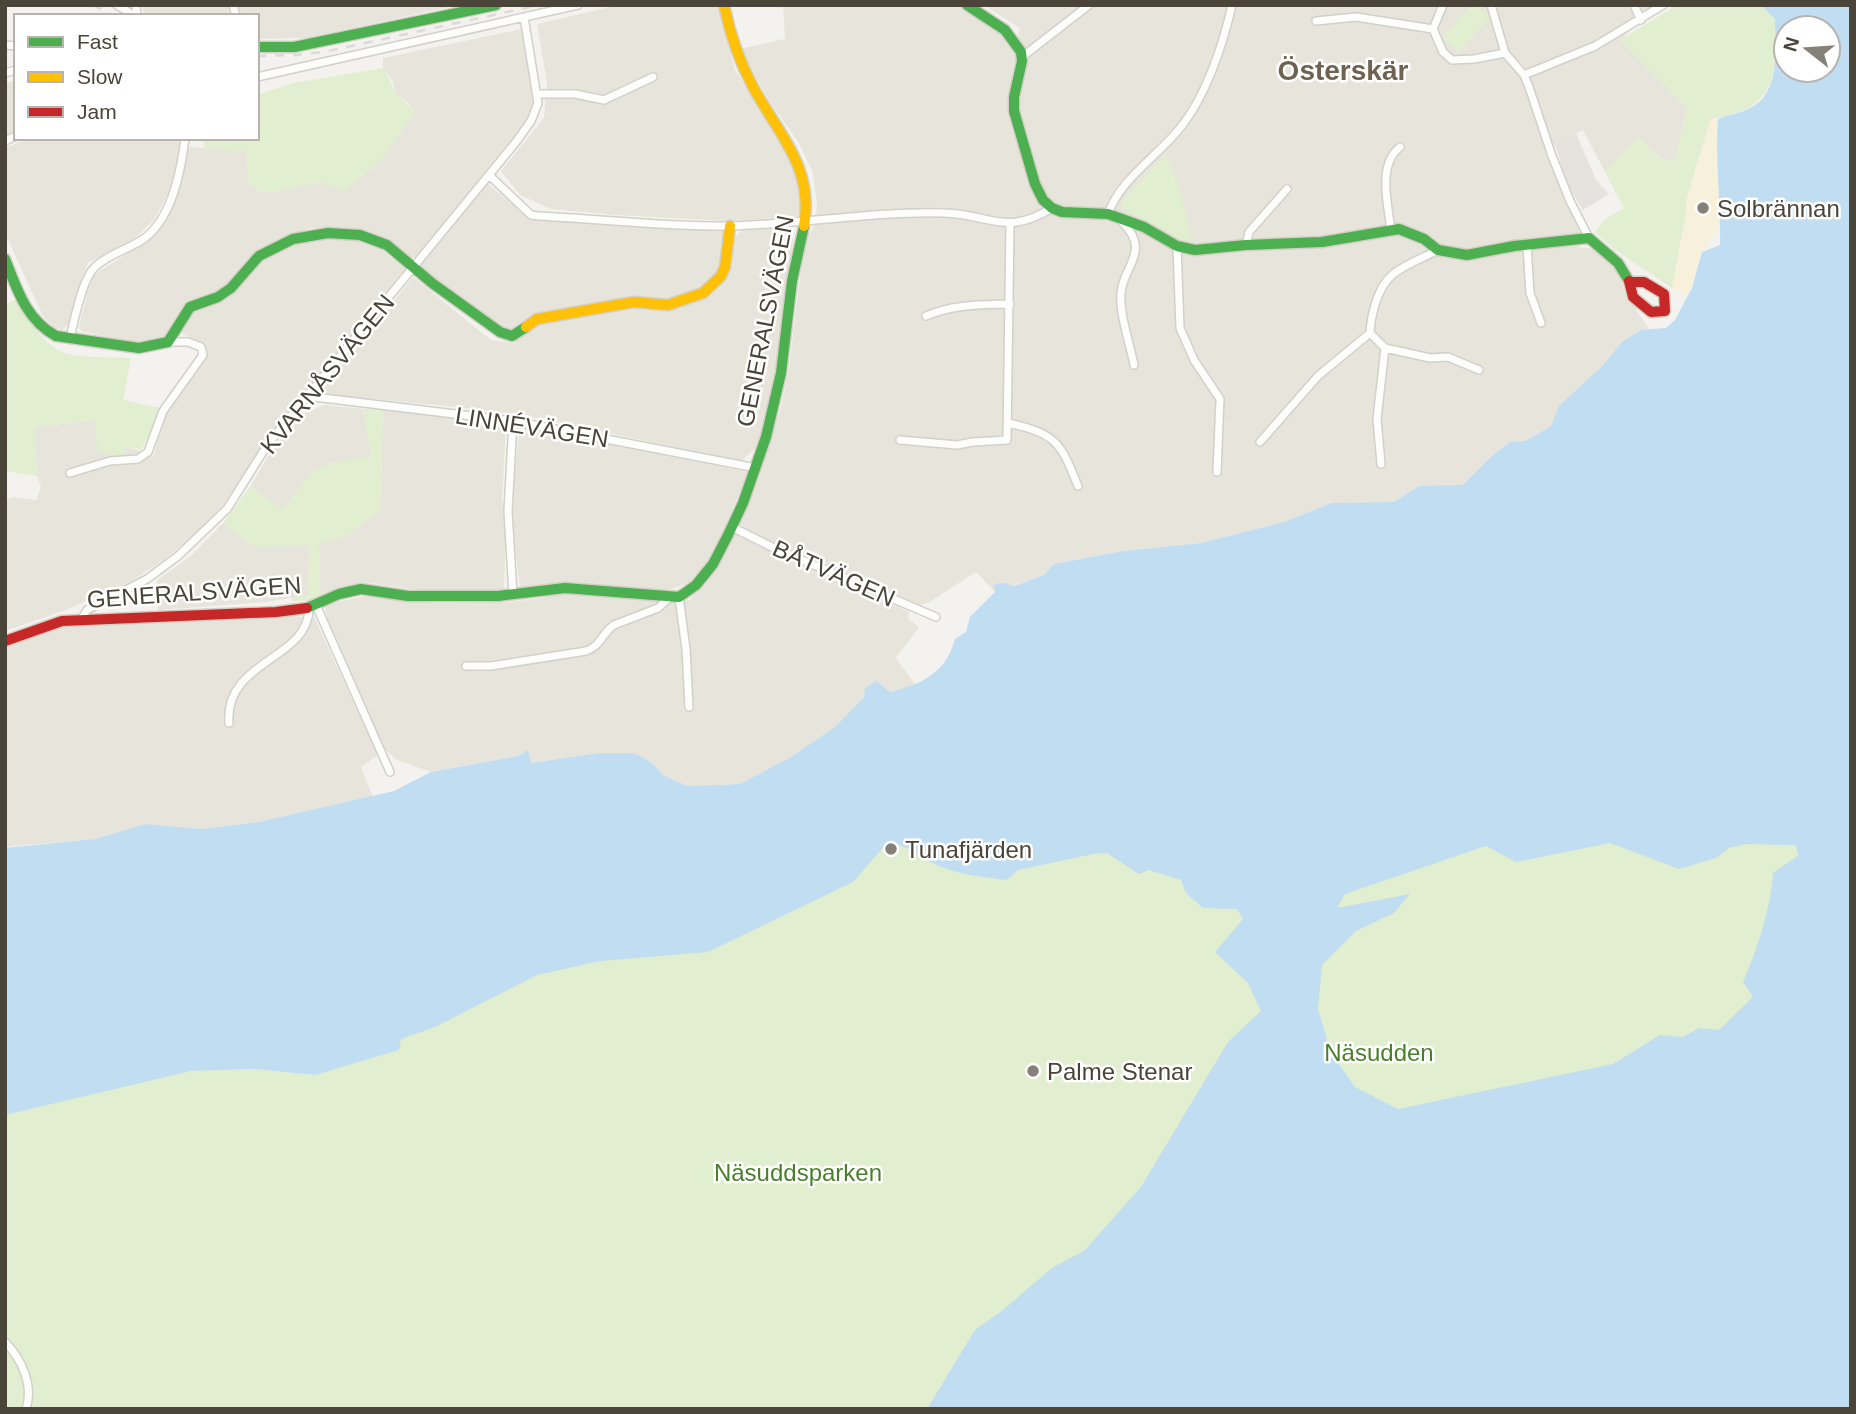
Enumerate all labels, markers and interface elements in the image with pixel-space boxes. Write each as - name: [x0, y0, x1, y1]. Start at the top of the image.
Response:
- legend: [14, 14, 259, 140]
- north arrow: [1772, 14, 1842, 84]
- text: Fast: [77, 30, 118, 53]
- text: N: [1779, 35, 1803, 54]
- district label: Österskär: [1278, 55, 1408, 86]
- text: Slow: [77, 65, 123, 88]
- text: Jam: [77, 100, 117, 123]
- place label: Solbrännan: [1717, 195, 1840, 222]
- marker: Solbrännan: [1695, 200, 1711, 216]
- street label: GENERALSVÄGEN: [731, 213, 799, 429]
- street label: KVARNÅSVÄGEN: [255, 289, 399, 459]
- street label: LINNÉVÄGEN: [453, 402, 611, 452]
- street label: BÅTVÄGEN: [769, 534, 899, 612]
- street label: GENERALSVÄGEN: [86, 571, 302, 613]
- place label: Tunafjärden: [905, 836, 1032, 863]
- marker: Tunafjärden: [883, 841, 899, 857]
- park label: Näsudden: [1324, 1039, 1434, 1066]
- place label: Palme Stenar: [1047, 1058, 1192, 1085]
- marker: Palme Stenar: [1025, 1063, 1041, 1079]
- park label: Näsuddsparken: [714, 1159, 882, 1186]

